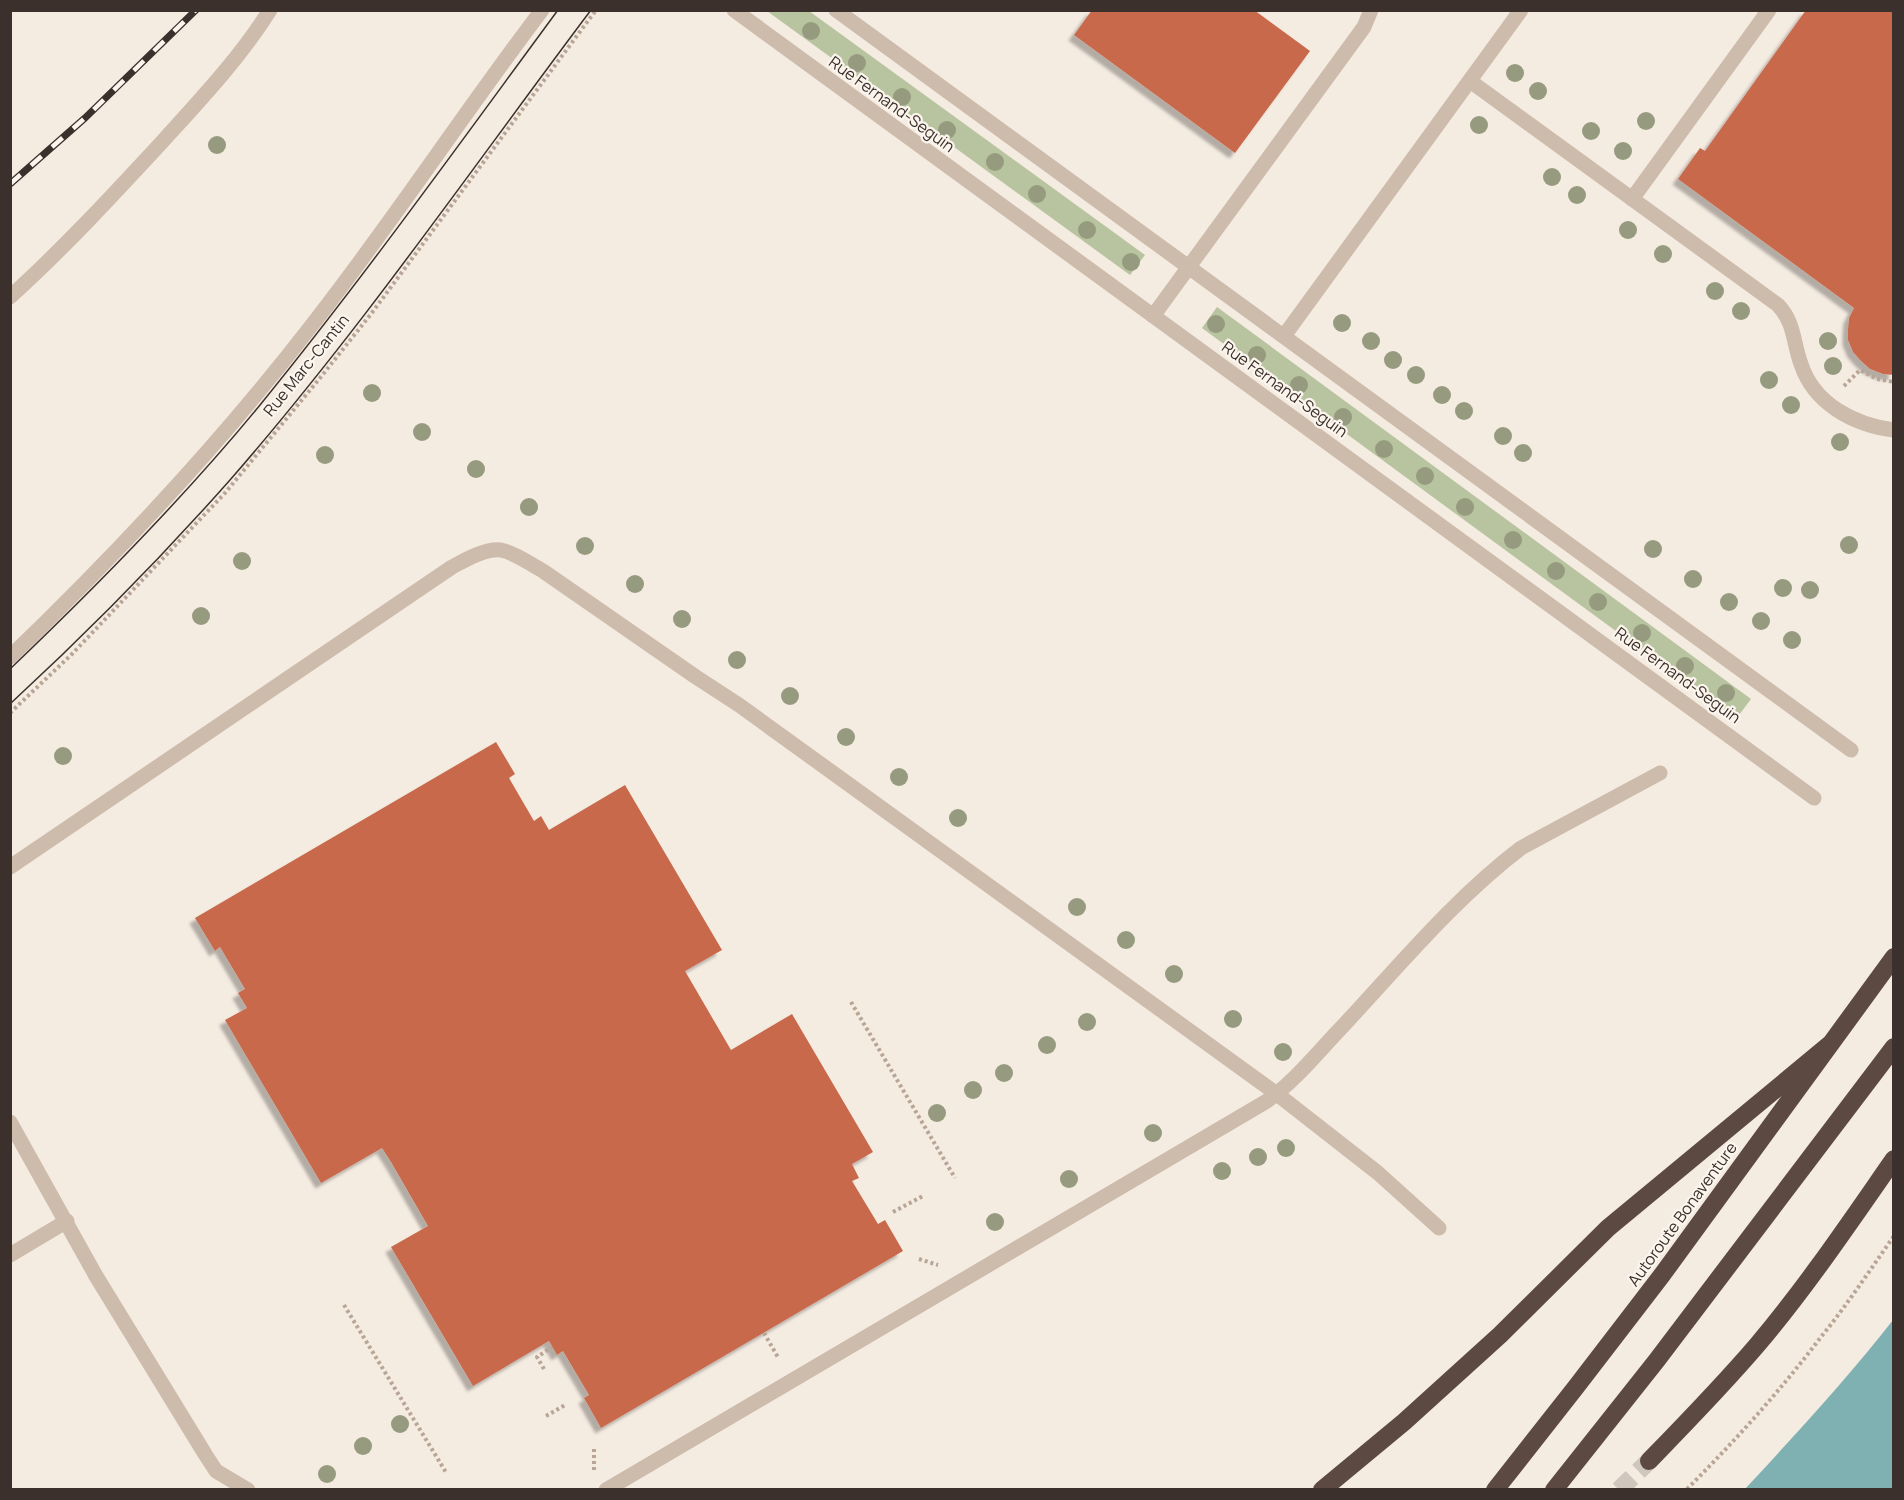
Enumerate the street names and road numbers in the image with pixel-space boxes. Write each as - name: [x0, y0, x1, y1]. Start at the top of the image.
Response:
- street label: Rue Fernand-Seguin: [825, 51, 959, 157]
- street label: Rue Marc-Cantin: [258, 309, 354, 421]
- street label: Rue Fernand-Seguin: [1218, 336, 1352, 442]
- street label: Rue Fernand-Seguin: [1611, 622, 1745, 728]
- street label: Autoroute Bonaventure: [1622, 1138, 1742, 1290]

